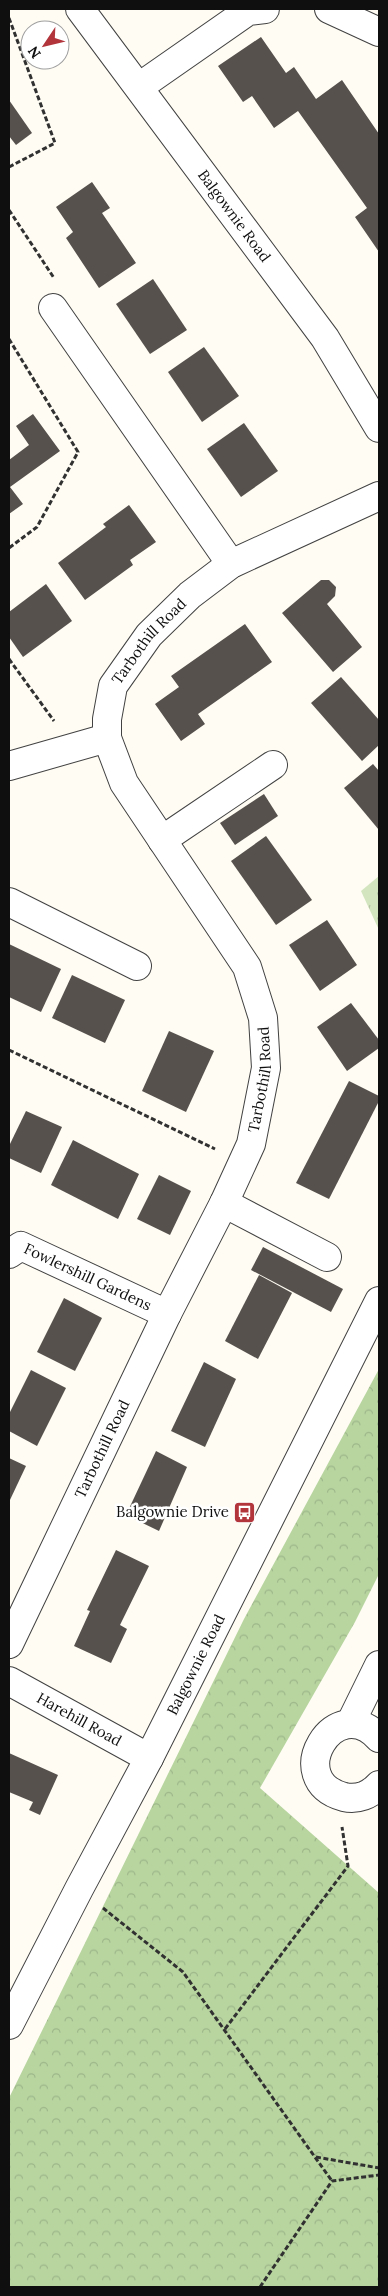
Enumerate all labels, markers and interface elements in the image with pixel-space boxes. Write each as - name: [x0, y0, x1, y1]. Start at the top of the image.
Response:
- north arrow: [20, 20, 70, 70]
- text: N: [24, 43, 45, 62]
- street label: Balgownie Road: [194, 166, 275, 266]
- street label: Tarbothill Road: [107, 594, 190, 688]
- street label: Tarbothill Road: [244, 1026, 275, 1134]
- street label: Fowlershill Gardens: [21, 1239, 155, 1314]
- street label: Tarbothill Road: [70, 1397, 133, 1501]
- bus stop icon: Balgownie Drive: [233, 1500, 257, 1524]
- place label: Balgownie Drive: [116, 1502, 229, 1521]
- street label: Balgownie Road: [162, 1611, 229, 1718]
- street label: Harehill Road: [34, 1688, 125, 1750]

